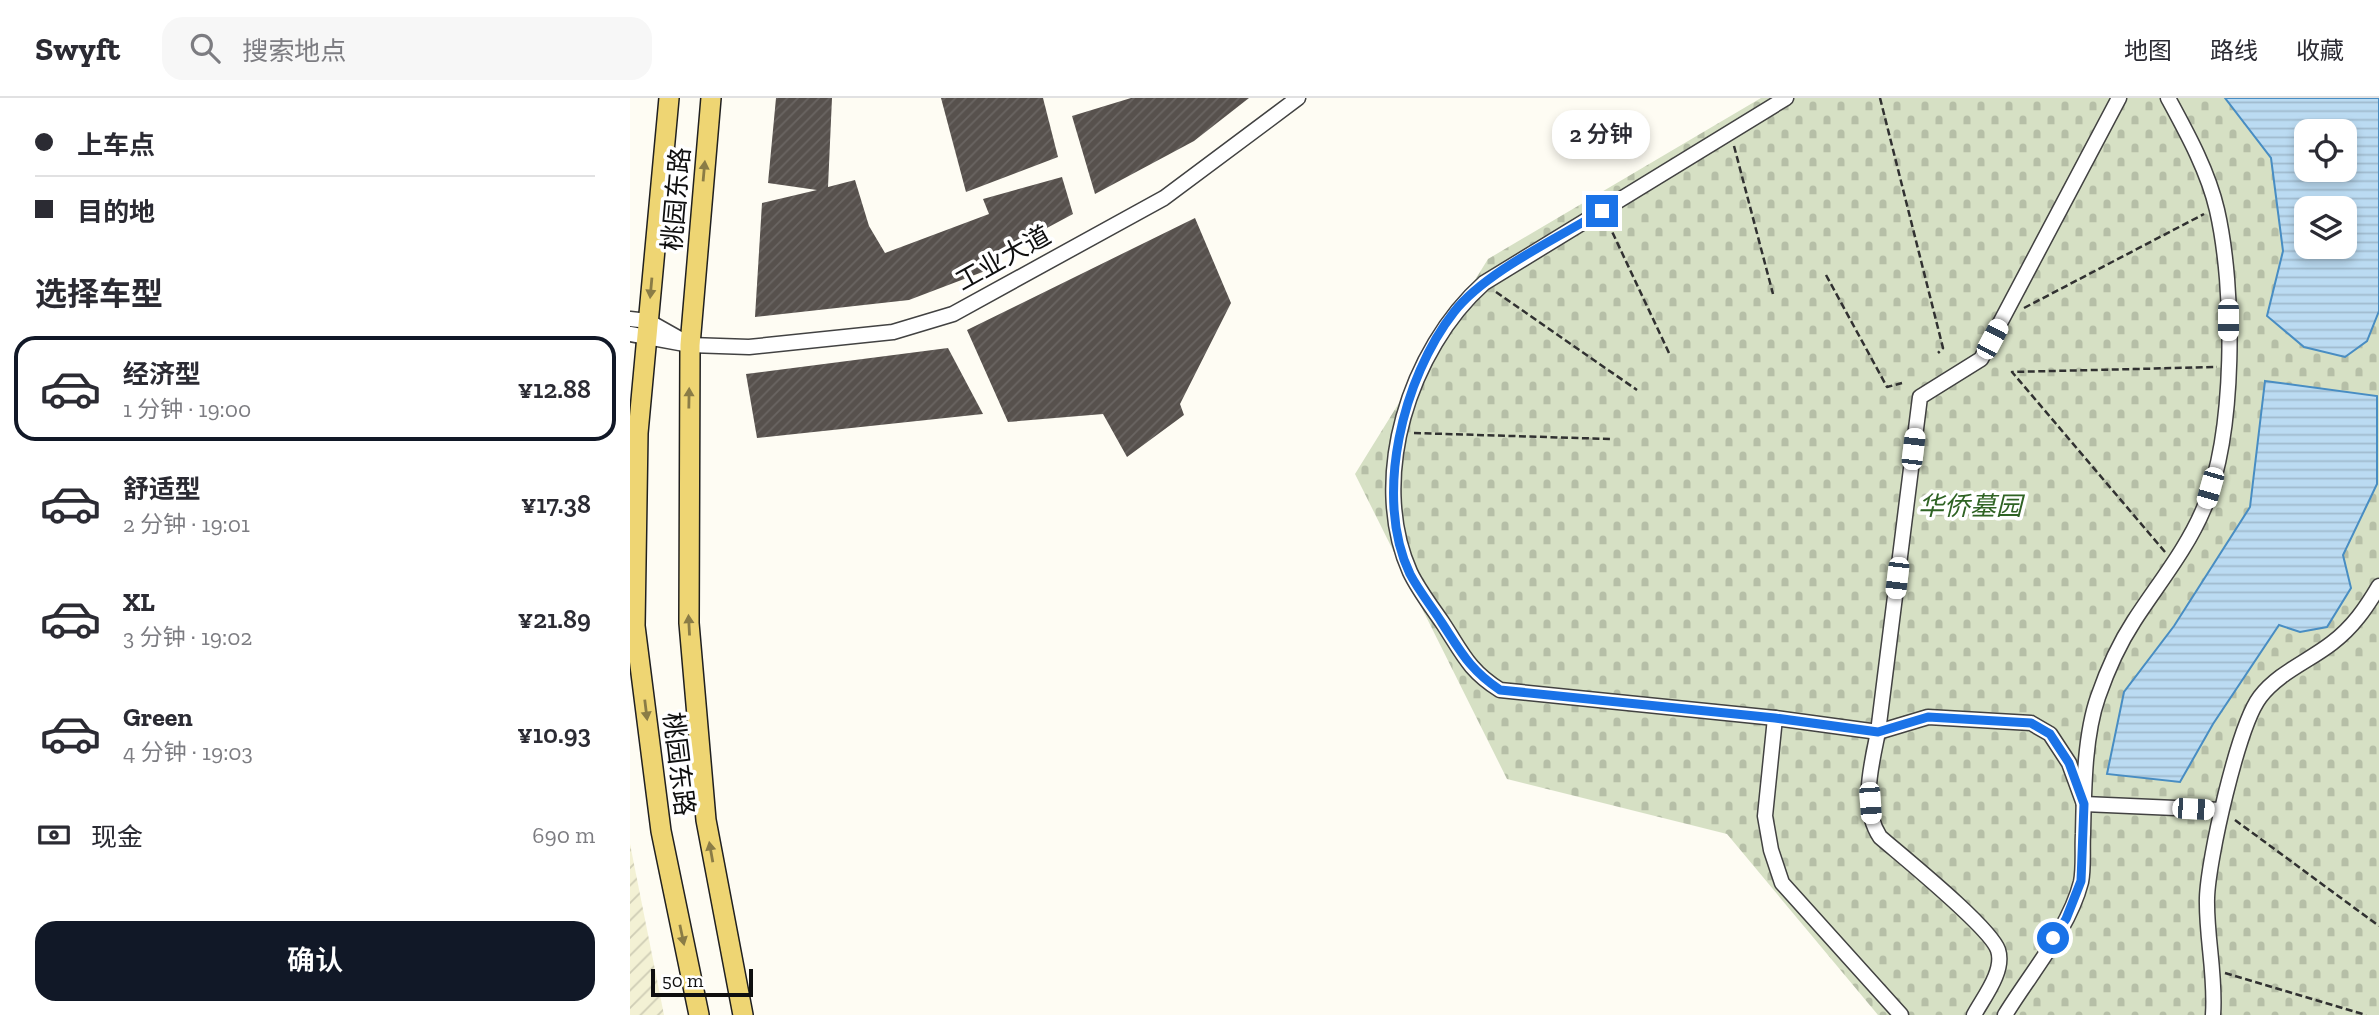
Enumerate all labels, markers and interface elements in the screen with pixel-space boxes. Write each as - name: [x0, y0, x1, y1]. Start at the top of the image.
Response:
- search box: [162, 17, 652, 80]
- text: Swyft: [35, 29, 120, 68]
- icon: search: [186, 29, 224, 67]
- text: 搜索地点: [242, 35, 346, 67]
- text: 地图: [2124, 36, 2172, 65]
- text: 路线: [2210, 36, 2258, 65]
- text: 收藏: [2296, 36, 2344, 65]
- callout: 2 分钟: [1553, 109, 1651, 158]
- map controls: [2294, 119, 2357, 259]
- button: locate: [2294, 119, 2357, 182]
- text: 2 分钟: [1570, 120, 1632, 148]
- text: 上车点: [77, 129, 155, 161]
- street label: 桃园东路: [656, 146, 696, 252]
- one-way arrow: [699, 160, 710, 182]
- route end: [1586, 195, 1618, 227]
- text: 目的地: [77, 196, 155, 228]
- button: layers: [2294, 196, 2357, 259]
- street label: 工业大道: [950, 219, 1056, 297]
- text: 选择车型: [35, 275, 163, 313]
- one-way arrow: [645, 277, 656, 299]
- car: [2218, 299, 2239, 341]
- car: [1973, 316, 2012, 362]
- icon: car: [39, 357, 102, 420]
- text: 经济型: [123, 358, 201, 390]
- text: ¥12.88: [518, 373, 591, 405]
- one-way arrow: [683, 387, 694, 409]
- text: 1 分钟 · 19:00: [123, 395, 251, 423]
- car: [1901, 427, 1926, 471]
- car: [2195, 465, 2226, 511]
- icon: car: [39, 472, 102, 535]
- text: 舒适型: [123, 473, 201, 505]
- text: ¥17.38: [521, 488, 591, 520]
- park label: 华侨墓园: [1918, 490, 2026, 522]
- text: 2 分钟 · 19:01: [123, 510, 250, 538]
- car: [1885, 556, 1910, 600]
- text: XL: [123, 586, 155, 618]
- icon: car: [39, 587, 102, 650]
- text: ¥21.89: [518, 603, 591, 635]
- one-way arrow: [684, 614, 695, 636]
- text: 3 分钟 · 19:02: [123, 623, 252, 651]
- one-way arrow: [640, 699, 651, 721]
- text: Green: [123, 701, 193, 733]
- icon: car: [39, 702, 102, 765]
- street label: 桃园东路: [657, 710, 701, 818]
- text: ¥10.93: [517, 718, 591, 750]
- text: 4 分钟 · 19:03: [123, 738, 253, 766]
- car: [1859, 781, 1882, 825]
- car: [2172, 797, 2215, 821]
- icon: cash: [35, 816, 73, 854]
- text: 现金: [91, 821, 143, 853]
- text: 690 m: [532, 821, 595, 849]
- one-way arrow: [706, 841, 717, 863]
- button: 确认: [35, 921, 595, 1001]
- route start: [2037, 922, 2069, 954]
- one-way arrow: [676, 924, 687, 946]
- scale bar: [651, 966, 752, 998]
- text: 50 m: [662, 969, 703, 992]

